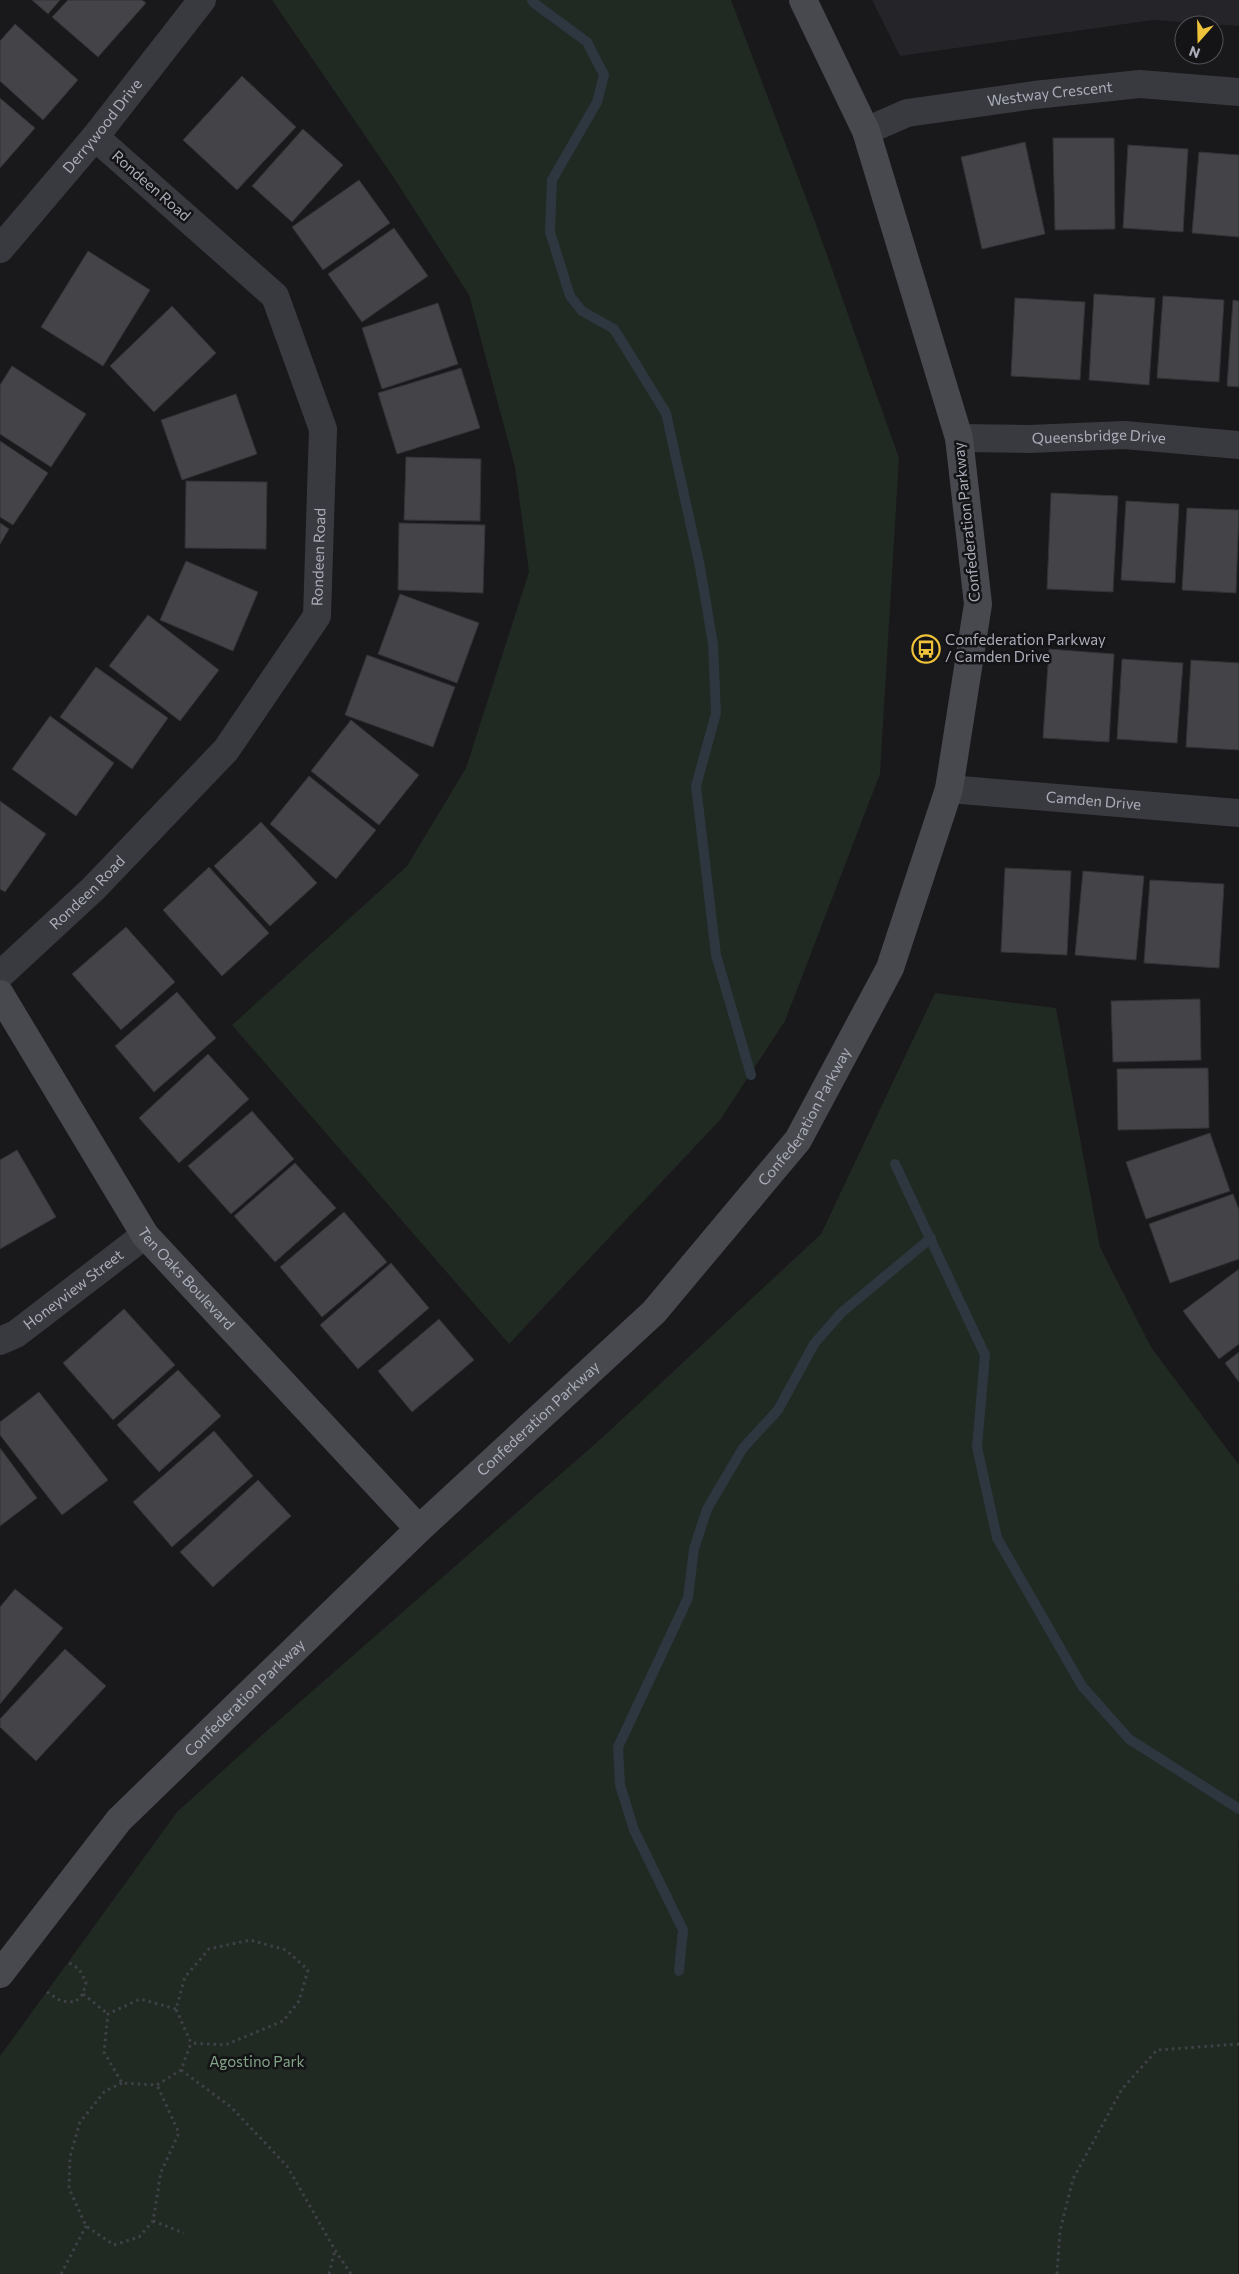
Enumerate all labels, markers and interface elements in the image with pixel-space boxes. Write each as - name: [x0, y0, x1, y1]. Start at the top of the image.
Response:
- north arrow: [1174, 15, 1224, 65]
- text: N: [1187, 43, 1202, 62]
- street label: Derrywood Drive: [58, 75, 145, 176]
- street label: Westway Crescent: [986, 77, 1113, 110]
- street label: Rondeen Road: [109, 146, 195, 224]
- street label: Queensbridge Drive: [1031, 425, 1167, 447]
- street label: Confederation Parkway: [949, 441, 983, 603]
- street label: Rondeen Road: [307, 508, 328, 606]
- place label: Confederation Parkway / Camden Drive: [945, 630, 1106, 665]
- bus stop icon: Confederation Parkway / Camden Drive: [911, 634, 941, 664]
- street label: Camden Drive: [1045, 787, 1142, 813]
- street label: Rondeen Road: [45, 851, 128, 933]
- street label: Confederation Parkway: [754, 1044, 854, 1189]
- street label: Ten Oaks Boulevard: [134, 1224, 239, 1333]
- street label: Honeyview Street: [19, 1245, 126, 1333]
- street label: Confederation Parkway: [472, 1357, 603, 1479]
- street label: Confederation Parkway: [180, 1635, 308, 1760]
- park label: Agostino Park: [209, 2052, 305, 2070]

